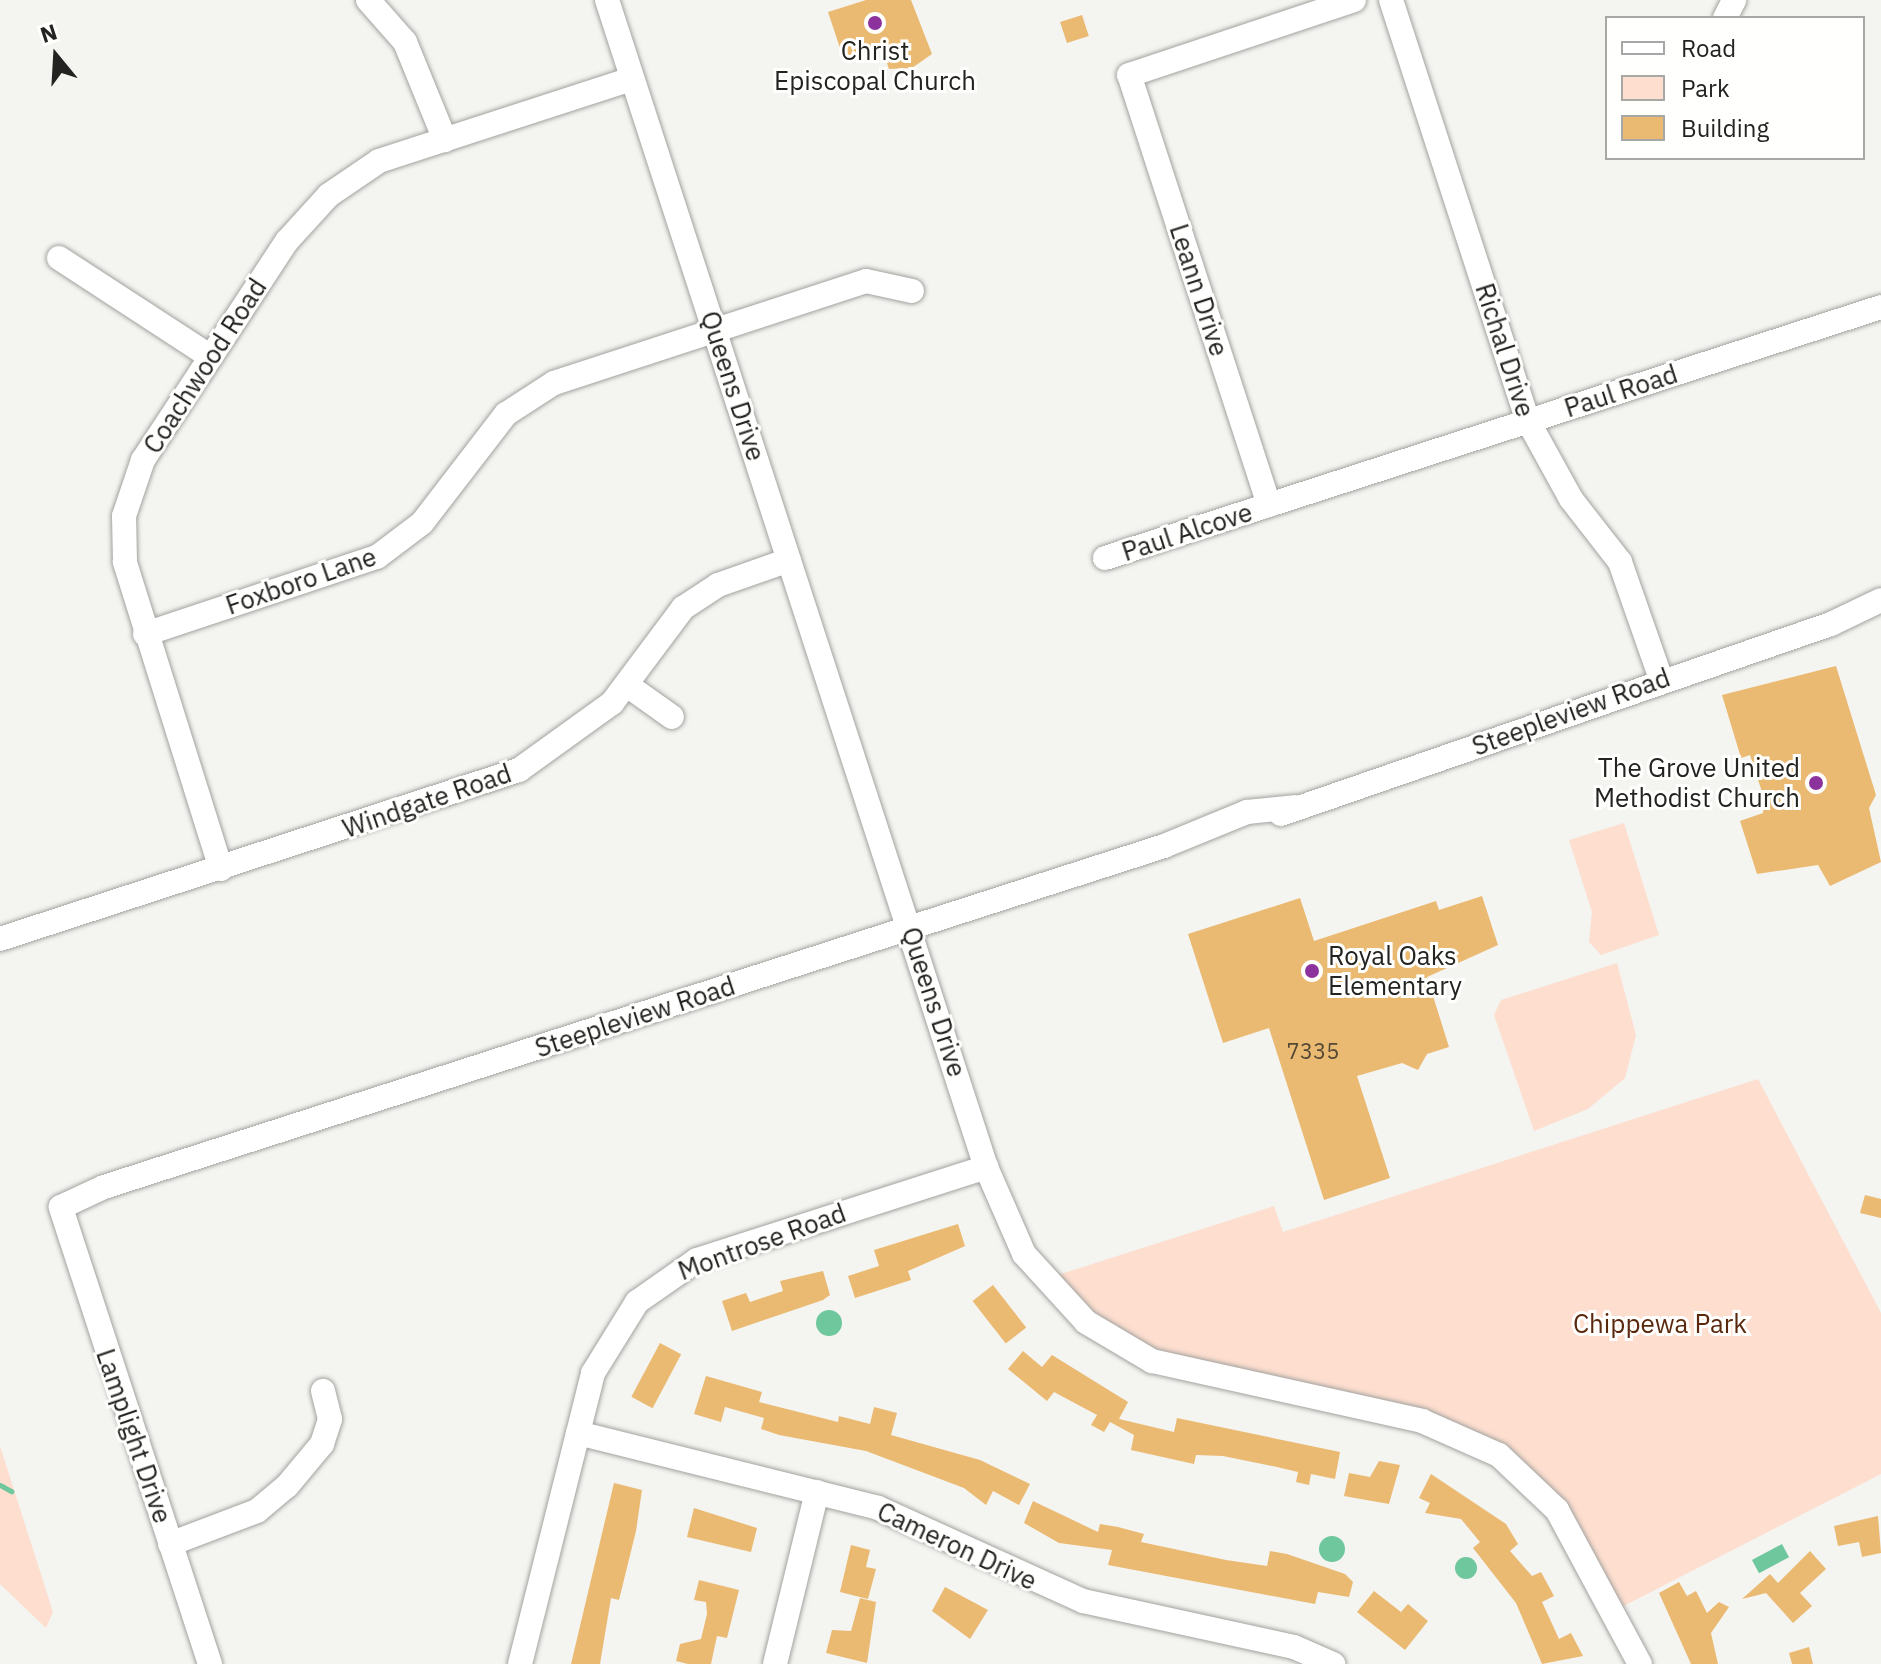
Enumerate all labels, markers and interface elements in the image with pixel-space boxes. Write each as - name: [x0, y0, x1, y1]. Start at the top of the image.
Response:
- marker: Christ Episcopal Church: [866, 14, 884, 32]
- north arrow: [16, 16, 96, 96]
- text: N: [36, 16, 60, 49]
- legend: [1605, 16, 1865, 160]
- text: Road: [1681, 32, 1736, 64]
- place label: Christ Episcopal Church: [774, 35, 976, 96]
- text: Park: [1681, 72, 1730, 104]
- text: Building: [1681, 112, 1769, 144]
- street label: Leann Drive: [1163, 220, 1235, 360]
- street label: Coachwood Road: [137, 273, 273, 459]
- street label: Richal Drive: [1469, 279, 1541, 421]
- street label: Queens Drive: [694, 307, 772, 465]
- street label: Paul Road: [1560, 358, 1682, 424]
- street label: Paul Alcove: [1118, 496, 1256, 568]
- street label: Foxboro Lane: [222, 541, 380, 621]
- street label: Steepleview Road: [1468, 662, 1674, 762]
- place label: The Grove United Methodist Church: [1594, 752, 1800, 814]
- street label: Windgate Road: [339, 758, 515, 844]
- marker: The Grove United Methodist Church: [1807, 774, 1825, 792]
- street label: Queens Drive: [895, 923, 973, 1081]
- place label: Royal Oaks Elementary: [1328, 940, 1462, 1002]
- marker: Royal Oaks Elementary: [1303, 962, 1321, 980]
- street label: Steepleview Road: [531, 970, 739, 1064]
- house number: 7335: [1287, 1038, 1339, 1064]
- street label: Montrose Road: [674, 1197, 850, 1287]
- park label: Chippewa Park: [1573, 1308, 1747, 1340]
- street label: Lamplight Drive: [90, 1345, 178, 1527]
- street label: Cameron Drive: [872, 1495, 1042, 1597]

